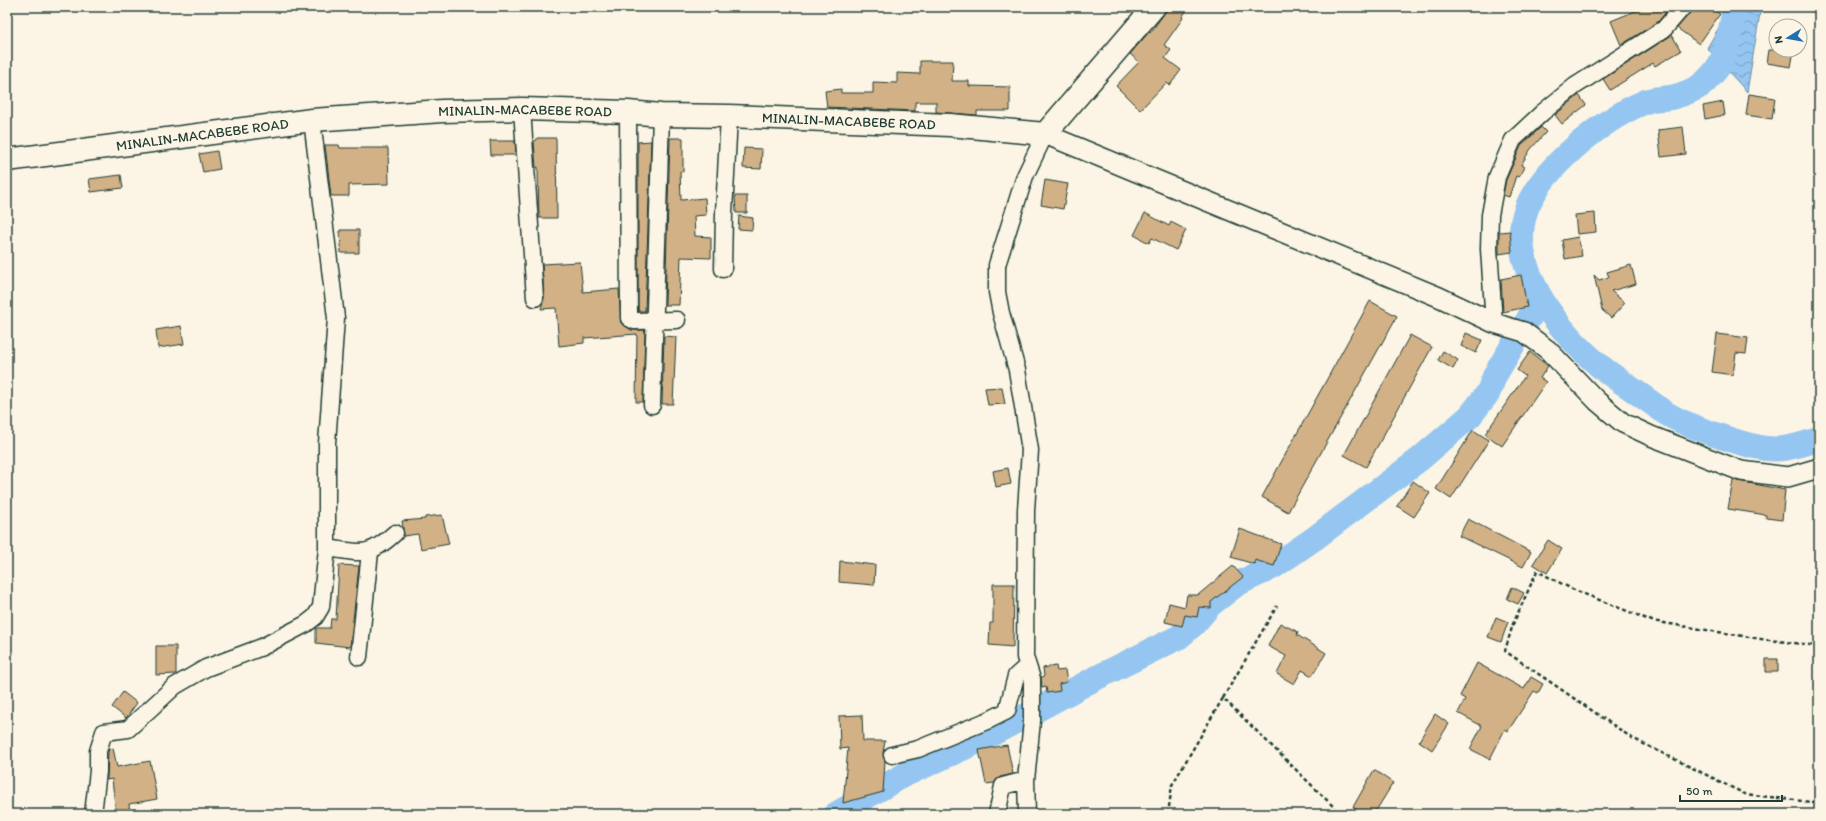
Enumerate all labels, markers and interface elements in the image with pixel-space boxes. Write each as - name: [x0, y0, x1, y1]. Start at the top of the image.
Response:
- north arrow: [1768, 18, 1808, 58]
- text: N: [1772, 35, 1786, 45]
- street label: MINALIN-MACABEBE ROAD: [438, 100, 612, 120]
- street label: MINALIN-MACABEBE ROAD: [762, 109, 936, 133]
- street label: MINALIN-MACABEBE ROAD: [115, 115, 290, 154]
- scale bar: [1680, 777, 1782, 803]
- text: 50 m: [1686, 784, 1712, 798]

